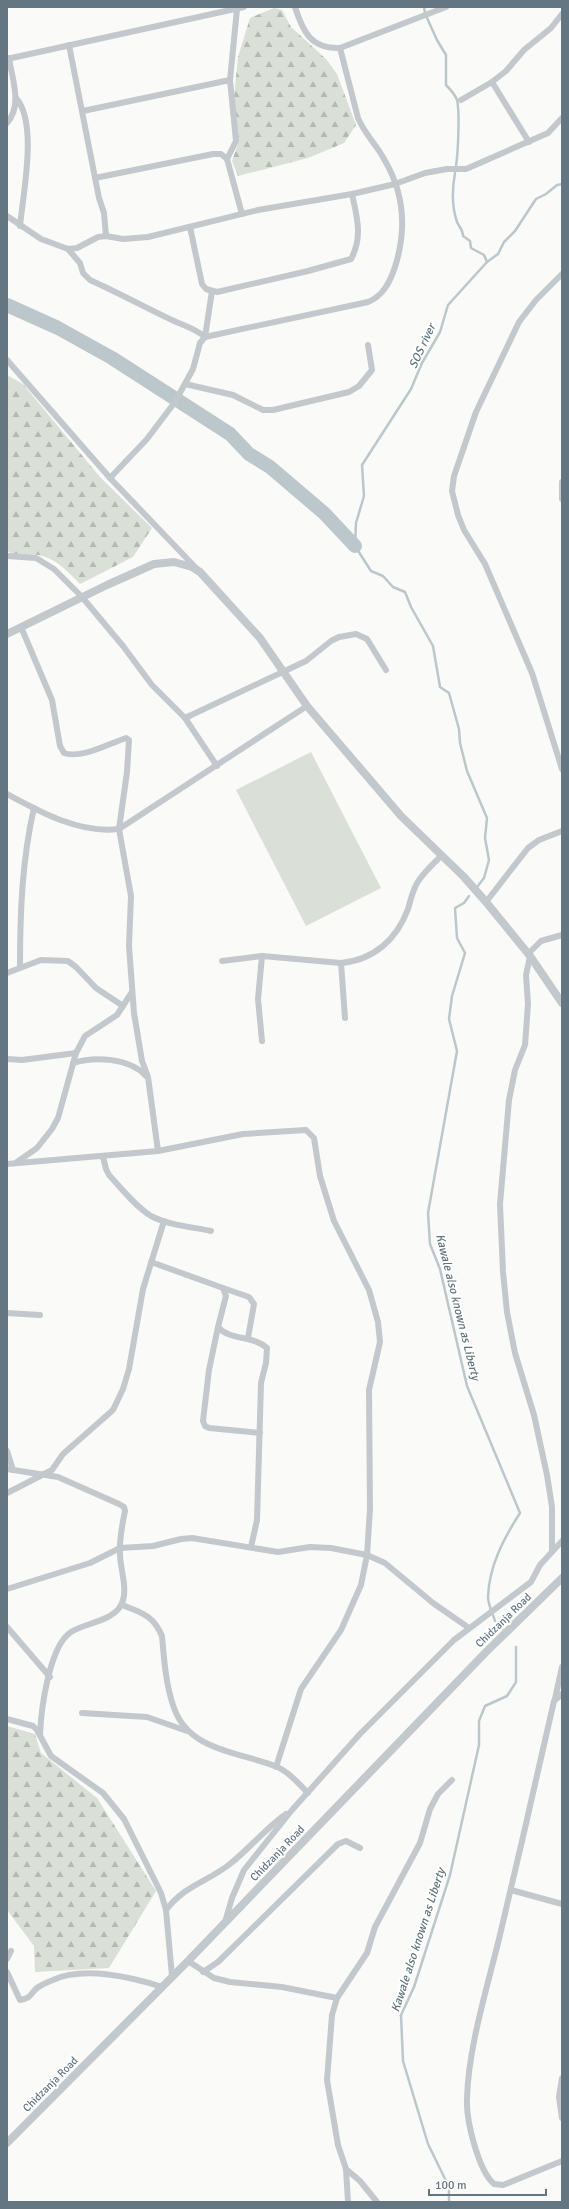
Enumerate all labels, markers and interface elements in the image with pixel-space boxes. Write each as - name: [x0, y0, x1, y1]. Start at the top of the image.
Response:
- water label: SOS river: [406, 320, 440, 371]
- water label: Kawale also known as Liberty: [432, 1232, 483, 1383]
- street label: Chidzanja Road: [473, 1590, 534, 1650]
- street label: Chidzanja Road: [247, 1823, 307, 1884]
- water label: Kawale also known as Liberty: [388, 1865, 449, 2014]
- street label: Chidzanja Road: [20, 2054, 81, 2115]
- scale bar: [429, 2171, 546, 2197]
- text: 100 m: [435, 2178, 467, 2193]

